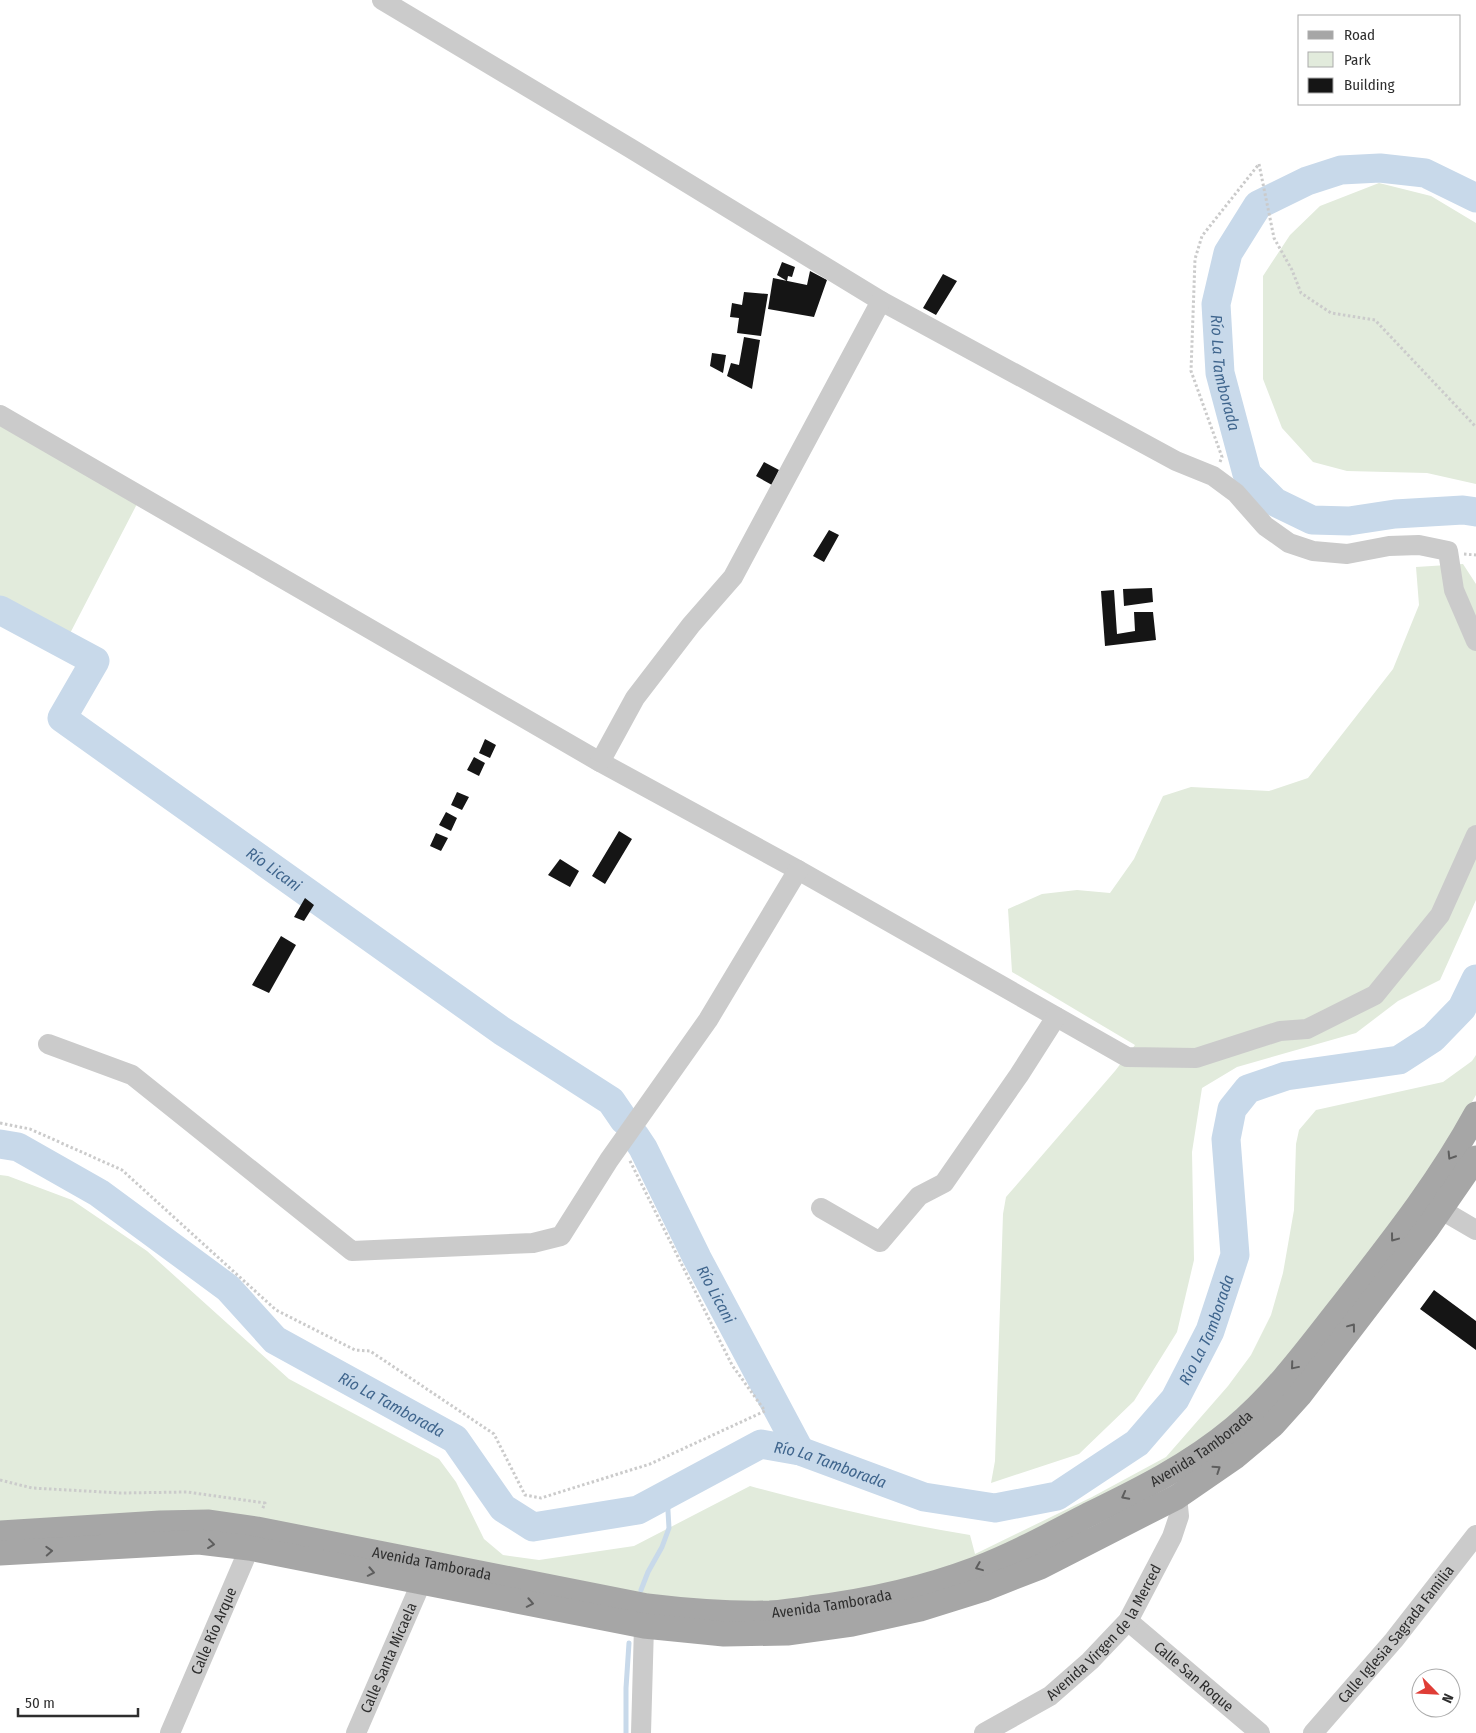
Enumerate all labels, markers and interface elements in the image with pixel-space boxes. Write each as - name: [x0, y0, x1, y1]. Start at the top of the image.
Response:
- legend: [1298, 15, 1461, 105]
- text: Road: [1344, 26, 1375, 44]
- text: Park: [1344, 51, 1371, 69]
- text: Building: [1344, 76, 1395, 94]
- water label: Río La Tamborada: [1207, 314, 1244, 433]
- water label: Río Licani: [243, 843, 305, 895]
- one-way arrow: [1447, 1151, 1457, 1160]
- one-way arrow: [1391, 1232, 1400, 1242]
- water label: Río Licani: [693, 1262, 739, 1327]
- water label: Río La Tamborada: [1175, 1272, 1238, 1388]
- one-way arrow: [1347, 1324, 1355, 1333]
- one-way arrow: [1291, 1360, 1299, 1369]
- water label: Río La Tamborada: [335, 1368, 448, 1441]
- street label: Avenida Tamborada: [1147, 1407, 1256, 1491]
- water label: Río La Tamborada: [773, 1438, 889, 1492]
- one-way arrow: [1211, 1466, 1221, 1475]
- one-way arrow: [1122, 1490, 1131, 1500]
- one-way arrow: [207, 1538, 215, 1549]
- street label: Avenida Tamborada: [371, 1543, 493, 1584]
- one-way arrow: [45, 1545, 53, 1556]
- one-way arrow: [975, 1561, 984, 1571]
- street label: Avenida Virgen de la Merced: [1042, 1561, 1165, 1704]
- street label: Calle Iglesia Sagrada Familia: [1334, 1562, 1458, 1707]
- one-way arrow: [366, 1566, 375, 1576]
- street label: Calle Río Arque: [187, 1585, 240, 1677]
- street label: Avenida Tamborada: [771, 1585, 893, 1622]
- one-way arrow: [526, 1597, 535, 1608]
- street label: Calle Santa Micaela: [357, 1600, 421, 1716]
- street label: Calle San Roque: [1150, 1638, 1237, 1716]
- north arrow: [1411, 1668, 1461, 1718]
- scale bar: [18, 1686, 138, 1718]
- text: N: [1438, 1691, 1457, 1705]
- text: 50 m: [25, 1694, 55, 1712]

